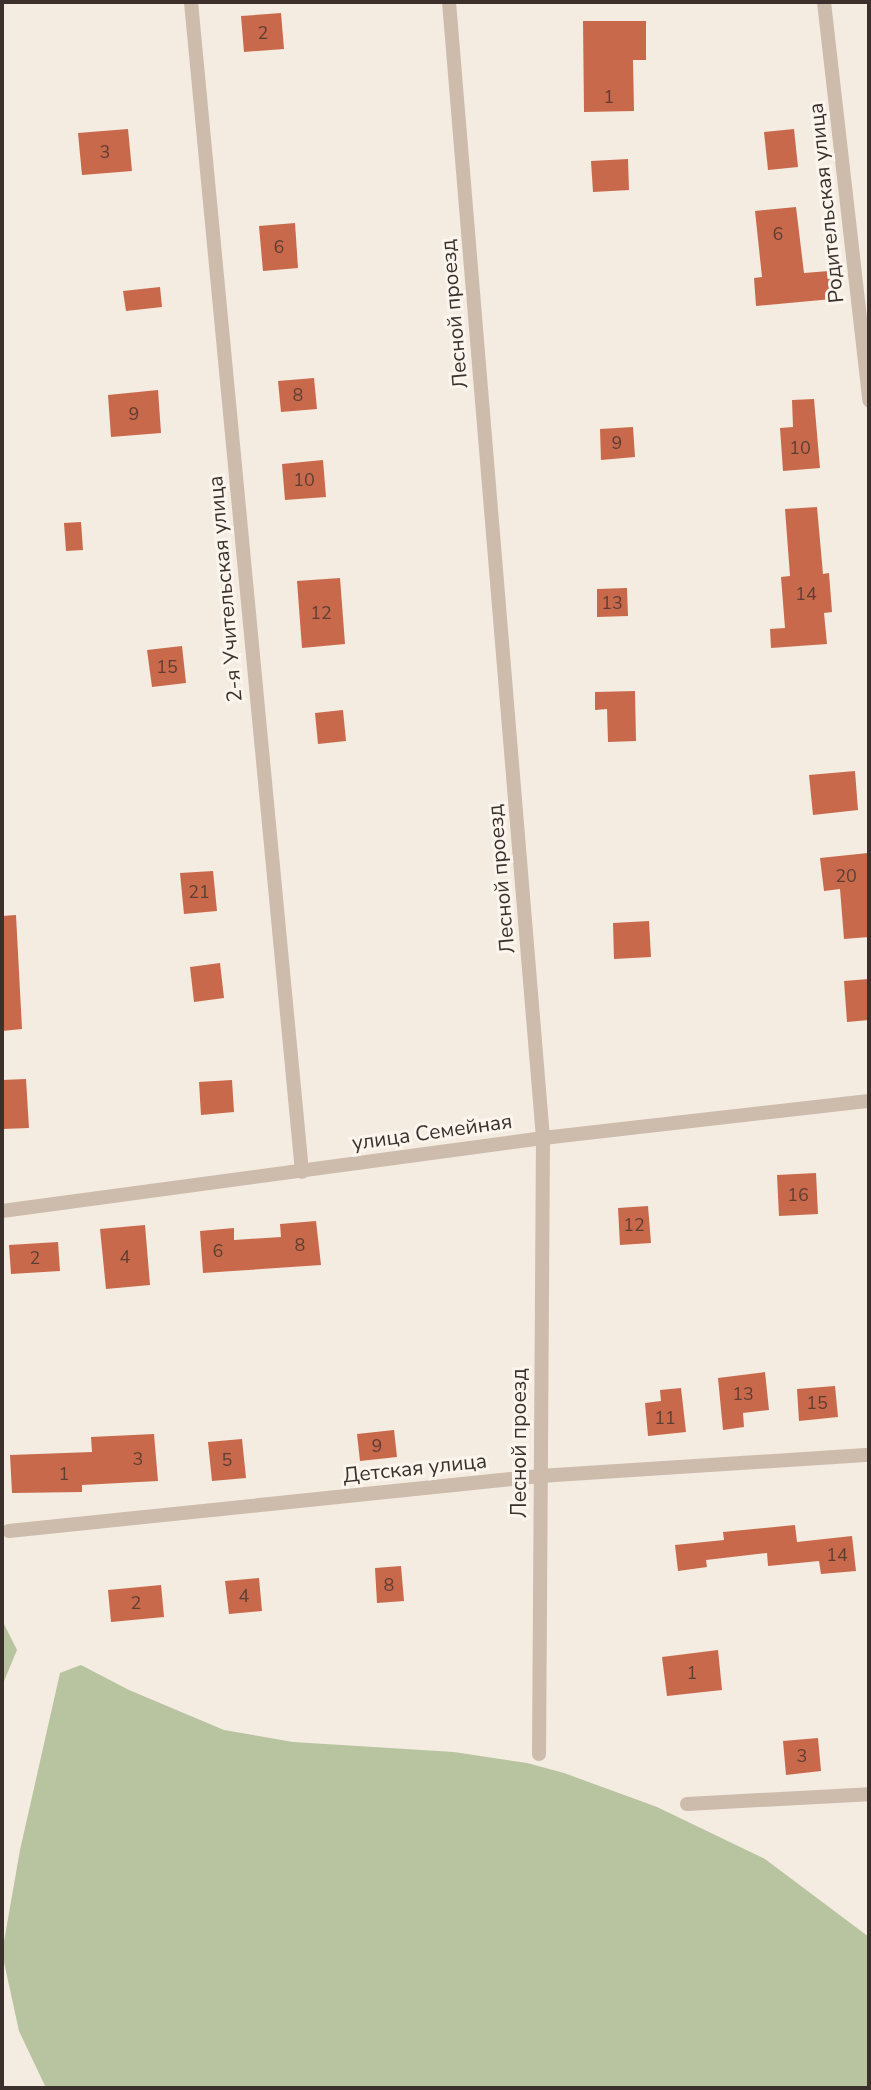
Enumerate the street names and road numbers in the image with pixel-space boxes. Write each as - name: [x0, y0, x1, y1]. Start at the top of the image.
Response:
- street label: Родительская улица: [803, 102, 849, 304]
- street label: Лесной проезд: [435, 238, 473, 390]
- street label: 2-я Учительская улица: [203, 475, 247, 703]
- street label: Лесной проезд: [482, 803, 520, 955]
- street label: улица Семейная: [350, 1108, 514, 1156]
- street label: Лесной проезд: [506, 1368, 532, 1518]
- street label: Детская улица: [342, 1448, 488, 1488]

